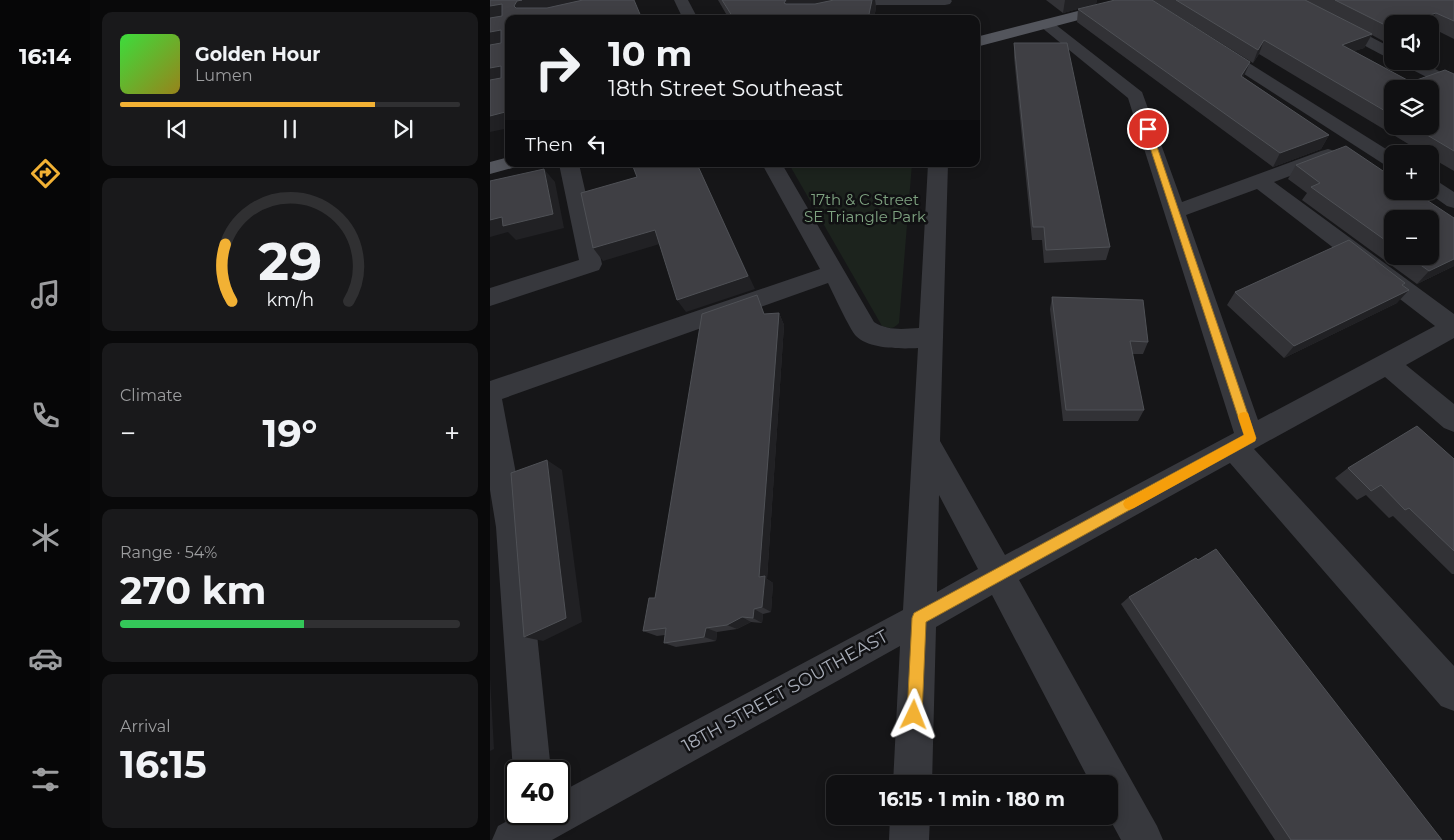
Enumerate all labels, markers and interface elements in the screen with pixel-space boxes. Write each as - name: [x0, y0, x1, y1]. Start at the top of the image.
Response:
- map controls: [1384, 15, 1439, 265]
- button: sound: [1384, 15, 1439, 70]
- text: 10 m: [608, 32, 692, 75]
- icon: right: [525, 35, 590, 100]
- text: 16:14: [19, 43, 71, 70]
- text: Golden Hour: [195, 43, 321, 66]
- text: Lumen: [195, 66, 253, 85]
- text: 18th Street Southeast: [608, 75, 843, 102]
- button: layers: [1384, 80, 1439, 135]
- pin: [1127, 108, 1169, 150]
- icon: previous: [163, 115, 191, 143]
- icon: pause: [276, 115, 304, 143]
- icon: next: [389, 115, 417, 143]
- icon: arrive: [1134, 115, 1162, 143]
- icon: left: [583, 130, 611, 158]
- text: Then: [525, 133, 573, 156]
- button: +: [1384, 145, 1439, 200]
- icon: directions: [28, 156, 63, 191]
- park label: 17th & C Street SE Triangle Park: [804, 190, 926, 226]
- button: −: [1384, 210, 1439, 265]
- text: 29: [258, 230, 322, 293]
- icon: music: [28, 277, 63, 312]
- text: km/h: [266, 289, 314, 310]
- text: Climate: [120, 386, 182, 405]
- icon: phone: [28, 398, 63, 433]
- text: 19°: [263, 410, 318, 457]
- text: −: [120, 416, 136, 450]
- text: +: [444, 416, 460, 450]
- icon: climate: [28, 520, 63, 555]
- text: Range · 54%: [120, 543, 217, 562]
- text: 270 km: [120, 567, 266, 614]
- street label: 18TH STREET SOUTHEAST: [678, 625, 892, 757]
- icon: car: [28, 641, 63, 676]
- position arrow: [887, 688, 939, 740]
- text: Arrival: [120, 717, 170, 736]
- text: 16:15: [120, 741, 207, 788]
- speed limit sign: 40: [505, 760, 570, 825]
- icon: filters: [28, 762, 63, 797]
- text: 16:15 · 1 min · 180 m: [879, 788, 1065, 811]

